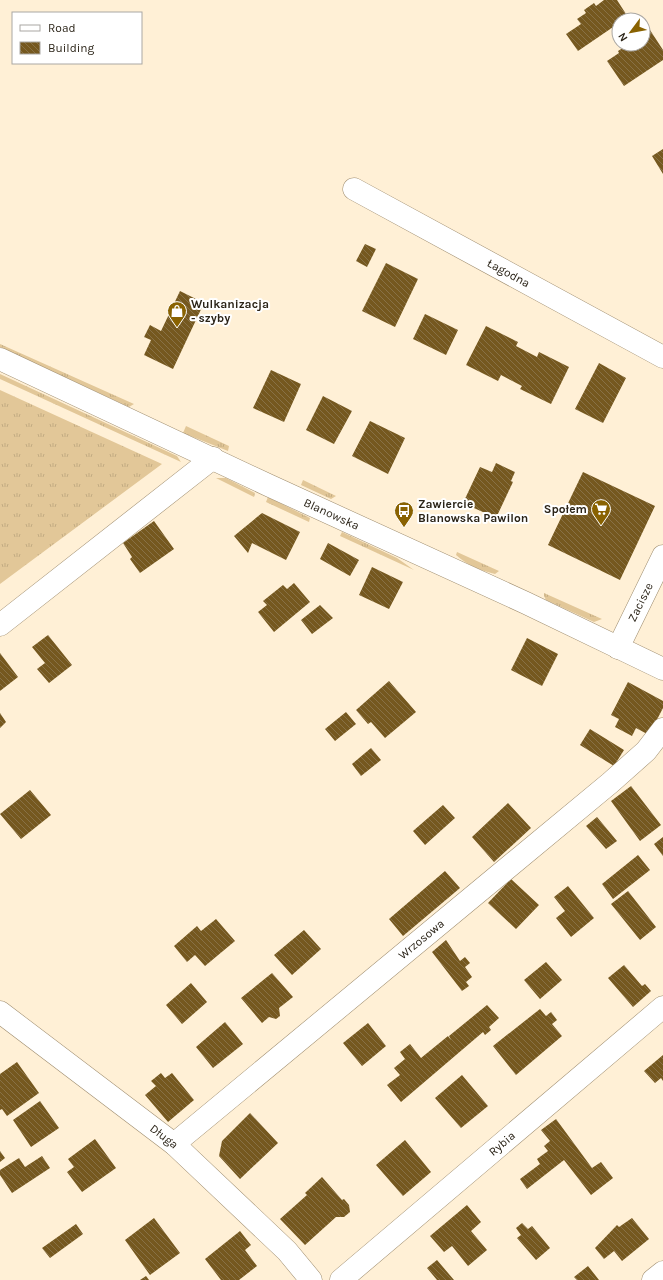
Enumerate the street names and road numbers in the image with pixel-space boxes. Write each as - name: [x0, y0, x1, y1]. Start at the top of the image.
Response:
- street label: Łagodna: [485, 256, 532, 290]
- street label: Blanowska: [301, 495, 362, 533]
- street label: Zacisze: [625, 580, 656, 624]
- street label: Wrzosowa: [396, 916, 447, 962]
- street label: Długa: [147, 1121, 181, 1152]
- street label: Rybia: [486, 1128, 518, 1159]

